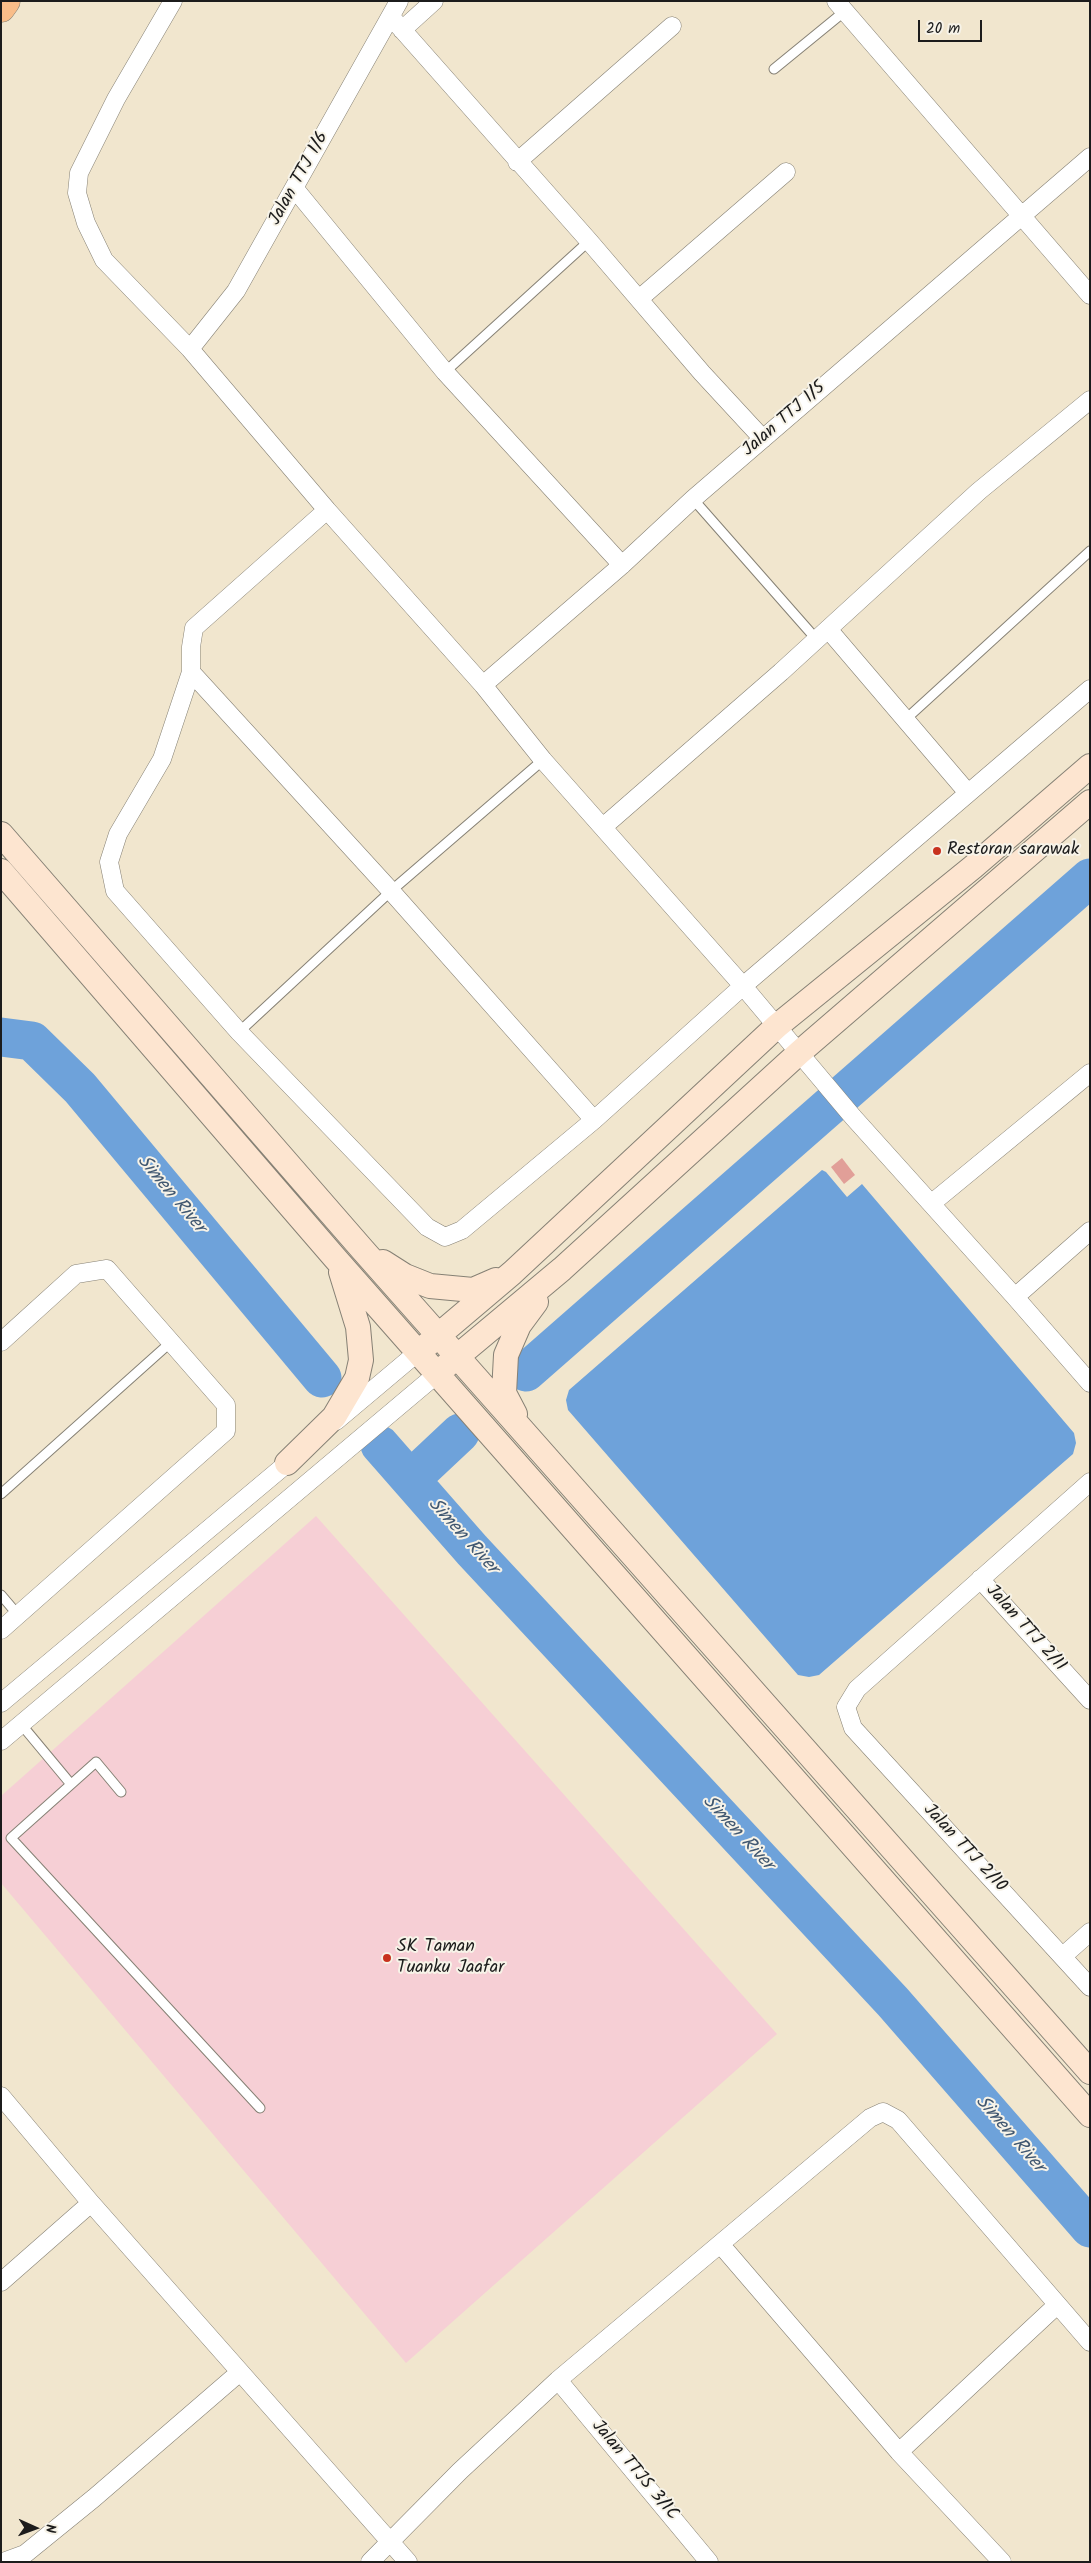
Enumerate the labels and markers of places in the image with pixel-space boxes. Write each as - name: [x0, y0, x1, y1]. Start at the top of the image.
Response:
- place label: Restoran sarawak: [947, 840, 1079, 862]
- marker: Restoran sarawak: [931, 845, 943, 857]
- place label: SK Taman Tuanku Jaafar: [397, 1937, 504, 1980]
- marker: SK Taman Tuanku Jaafar: [381, 1952, 393, 1964]

